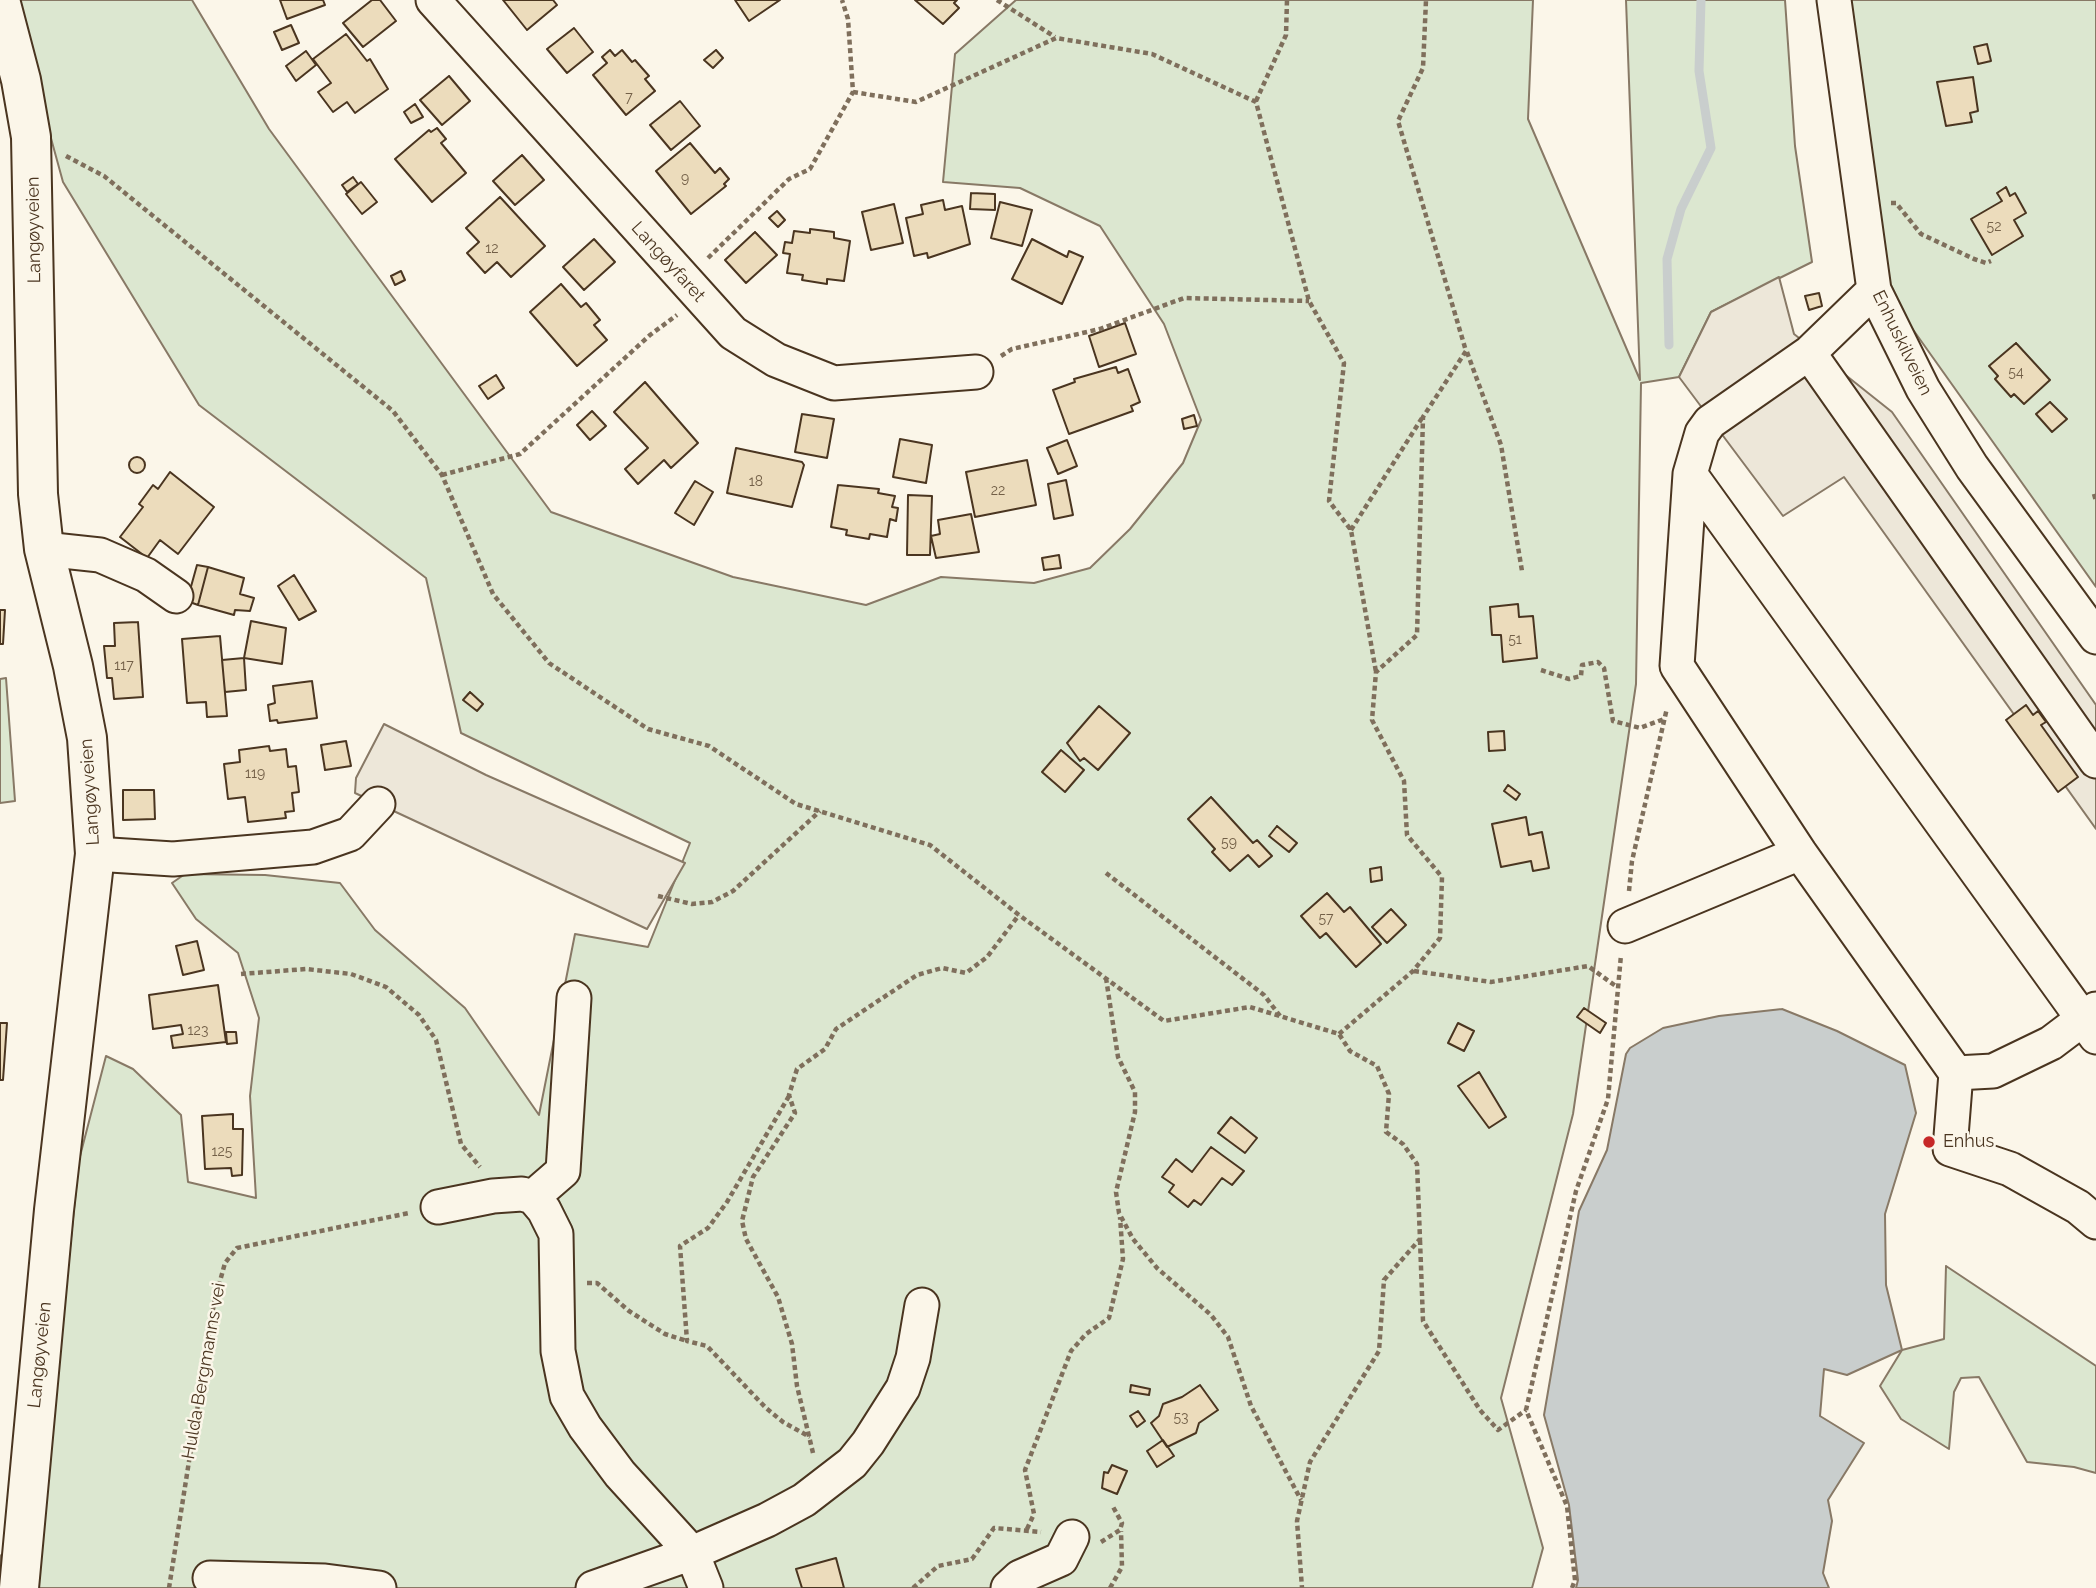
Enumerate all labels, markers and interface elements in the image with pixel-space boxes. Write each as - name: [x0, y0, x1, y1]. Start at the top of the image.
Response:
- house number: 7: [625, 90, 633, 106]
- house number: 9: [681, 171, 689, 187]
- street label: Langøyveien: [22, 176, 46, 284]
- street label: Langøyfaret: [626, 218, 710, 306]
- house number: 52: [1987, 219, 2001, 235]
- house number: 12: [485, 241, 499, 257]
- street label: Enhuskilveien: [1867, 287, 1937, 399]
- house number: 54: [2008, 365, 2024, 381]
- house number: 18: [749, 474, 763, 490]
- house number: 22: [991, 483, 1005, 499]
- house number: 51: [1508, 632, 1522, 648]
- house number: 117: [114, 658, 134, 674]
- street label: Langøyveien: [75, 738, 105, 846]
- house number: 119: [245, 766, 265, 782]
- house number: 59: [1221, 835, 1237, 851]
- house number: 57: [1318, 911, 1334, 927]
- house number: 123: [188, 1023, 208, 1039]
- place label: Enhus: [1943, 1131, 1994, 1153]
- marker: Enhus: [1921, 1134, 1937, 1150]
- house number: 125: [212, 1144, 232, 1160]
- street label: Hulda Bergmanns vei: [178, 1281, 230, 1461]
- street label: Langøyveien: [24, 1301, 56, 1409]
- house number: 53: [1173, 1410, 1189, 1426]

